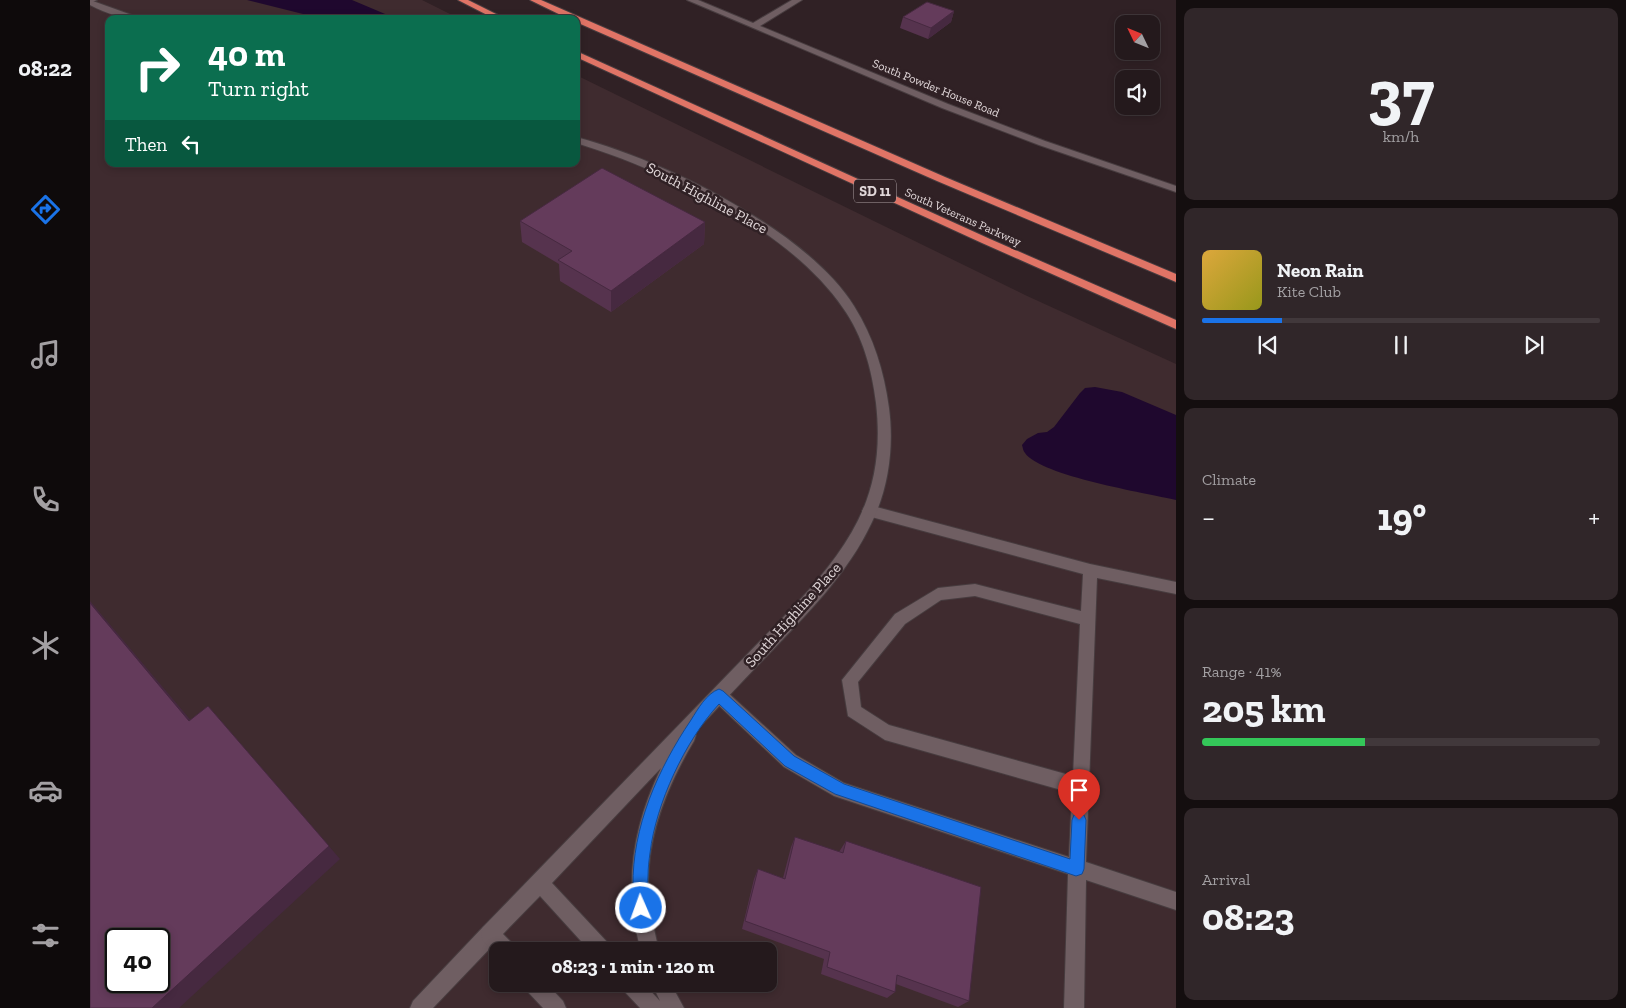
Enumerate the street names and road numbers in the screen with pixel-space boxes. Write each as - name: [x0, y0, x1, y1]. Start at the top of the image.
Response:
- street label: South Powder House Road: [870, 56, 1002, 120]
- street label: South Highline Place: [643, 158, 771, 238]
- road number: SD 11: [854, 180, 896, 202]
- street label: South Veterans Parkway: [903, 185, 1024, 249]
- street label: South Highline Place: [741, 559, 845, 671]

